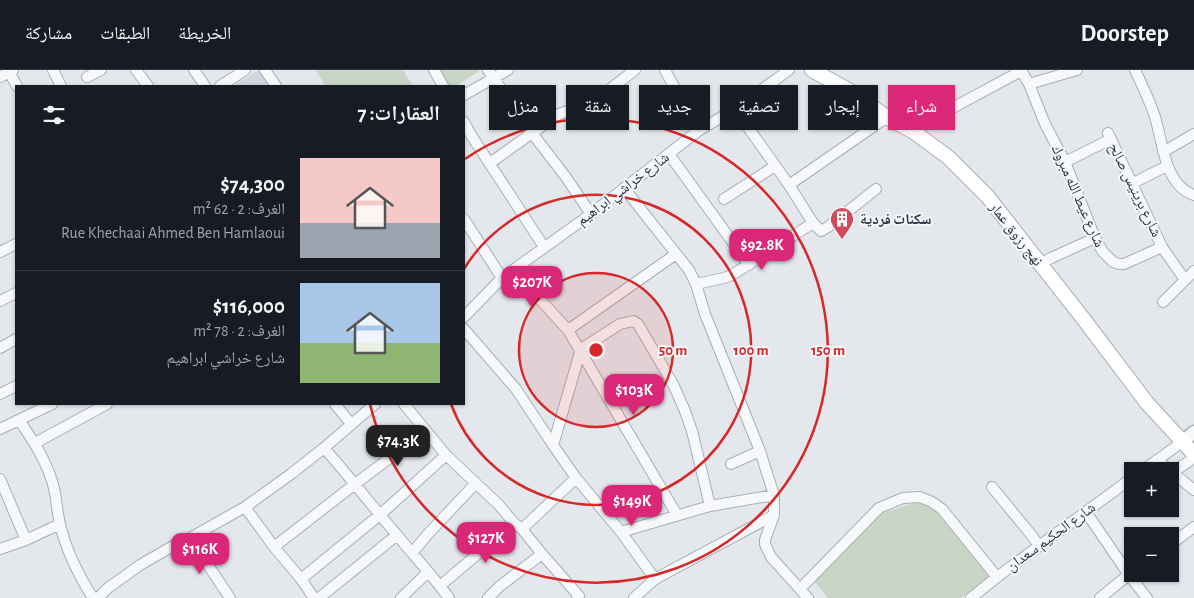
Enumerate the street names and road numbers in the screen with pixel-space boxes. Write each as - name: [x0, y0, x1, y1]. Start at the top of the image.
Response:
- street label: شارع برينيس صالح: [1104, 141, 1164, 240]
- street label: شارع عيط الله مبروك: [1047, 143, 1107, 250]
- street label: شارع خراشي ابراهيم: [574, 150, 674, 231]
- street label: نهج رزوق عمار: [984, 198, 1045, 270]
- street label: شارع الحكيم سعدان: [1004, 500, 1100, 576]

